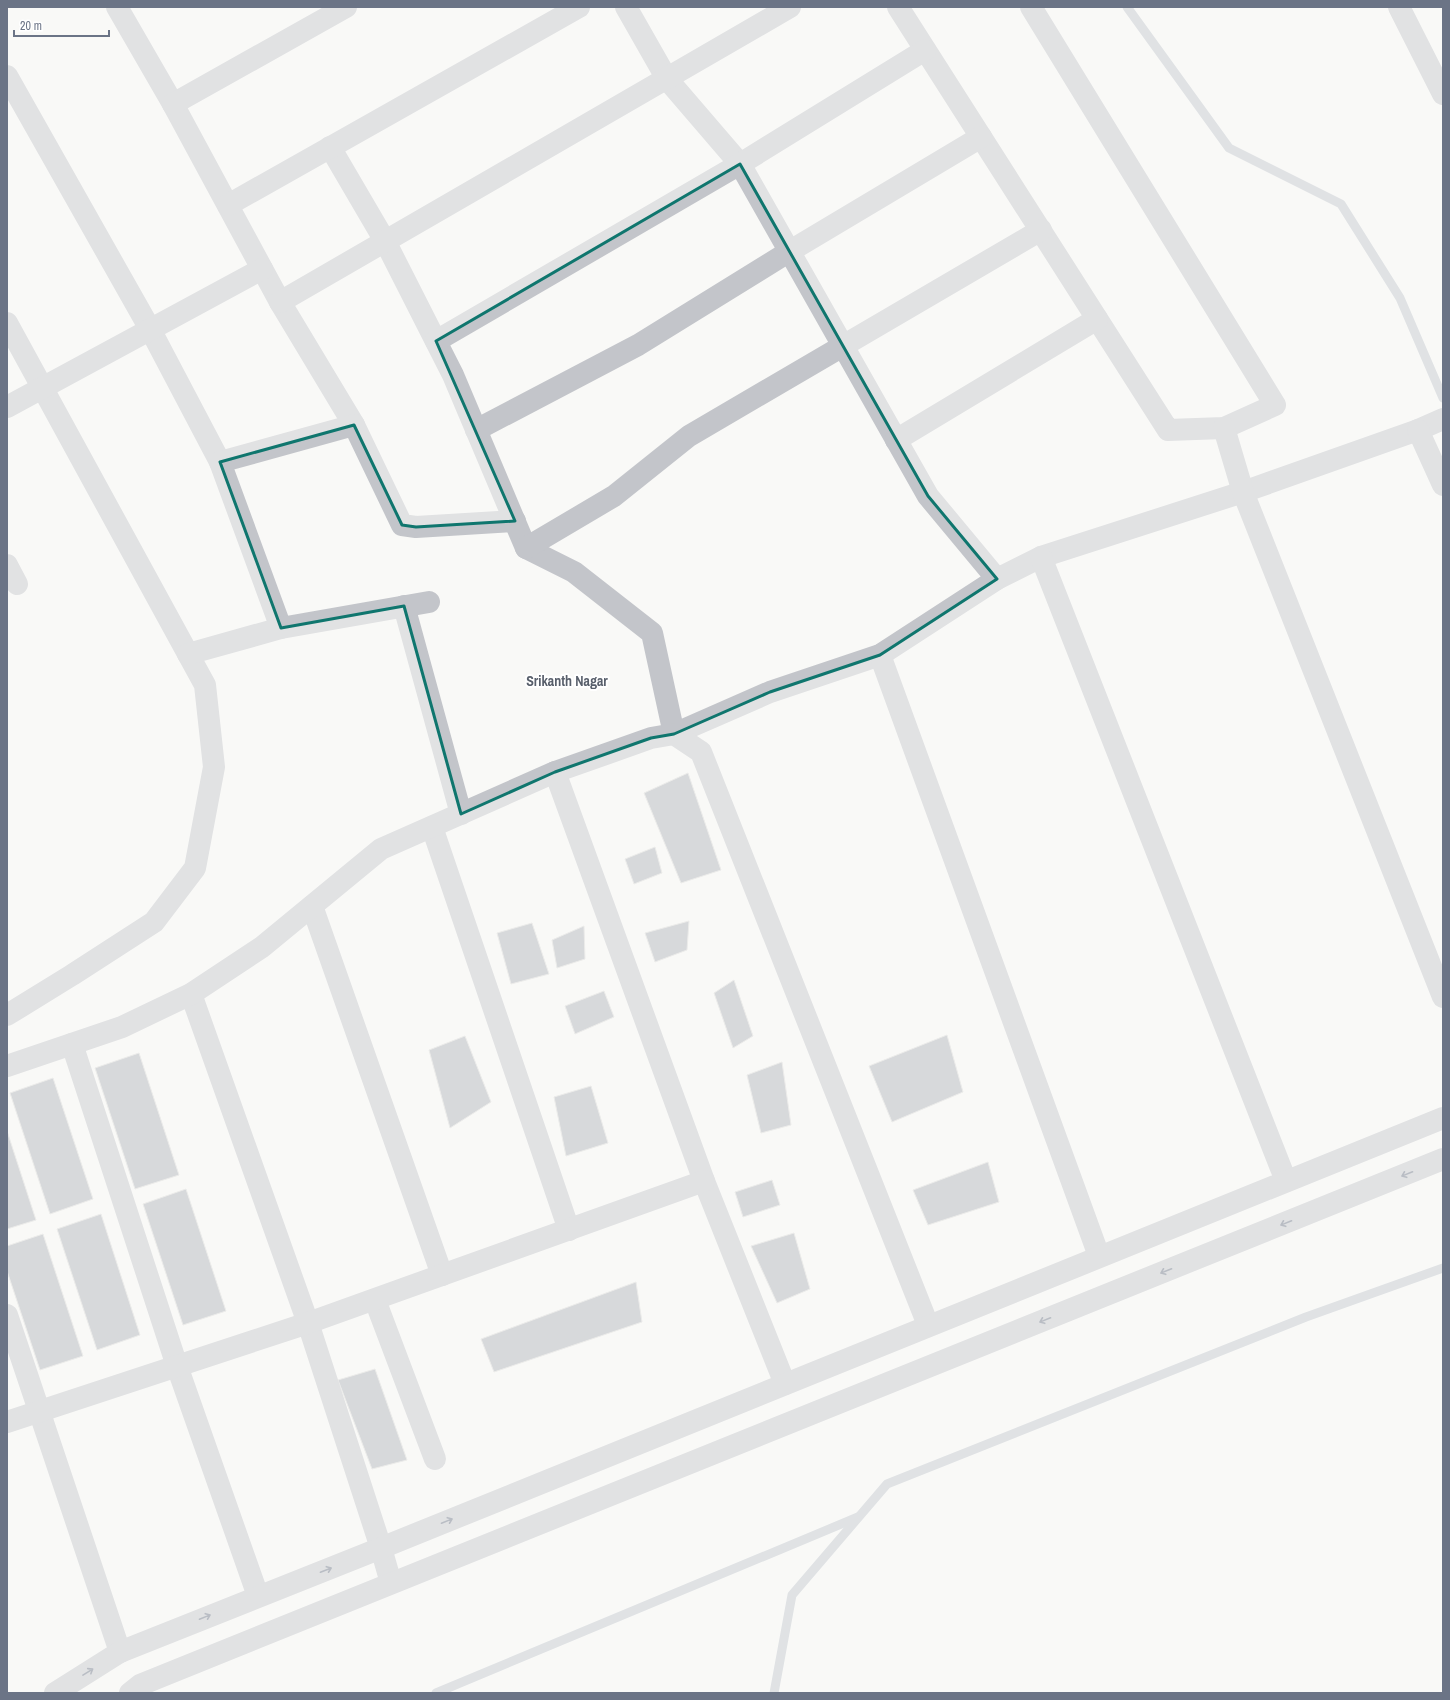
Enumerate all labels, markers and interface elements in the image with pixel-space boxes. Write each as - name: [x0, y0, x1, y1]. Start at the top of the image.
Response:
- scale bar: [14, 12, 109, 38]
- text: 20 m: [20, 18, 42, 34]
- district label: Srikanth Nagar: [526, 672, 608, 690]
- one-way arrow: [1401, 1171, 1413, 1178]
- one-way arrow: [1281, 1219, 1293, 1227]
- one-way arrow: [1160, 1268, 1172, 1275]
- one-way arrow: [1040, 1316, 1052, 1324]
- one-way arrow: [440, 1517, 452, 1525]
- one-way arrow: [319, 1565, 331, 1573]
- one-way arrow: [198, 1613, 210, 1621]
- one-way arrow: [82, 1668, 93, 1676]

